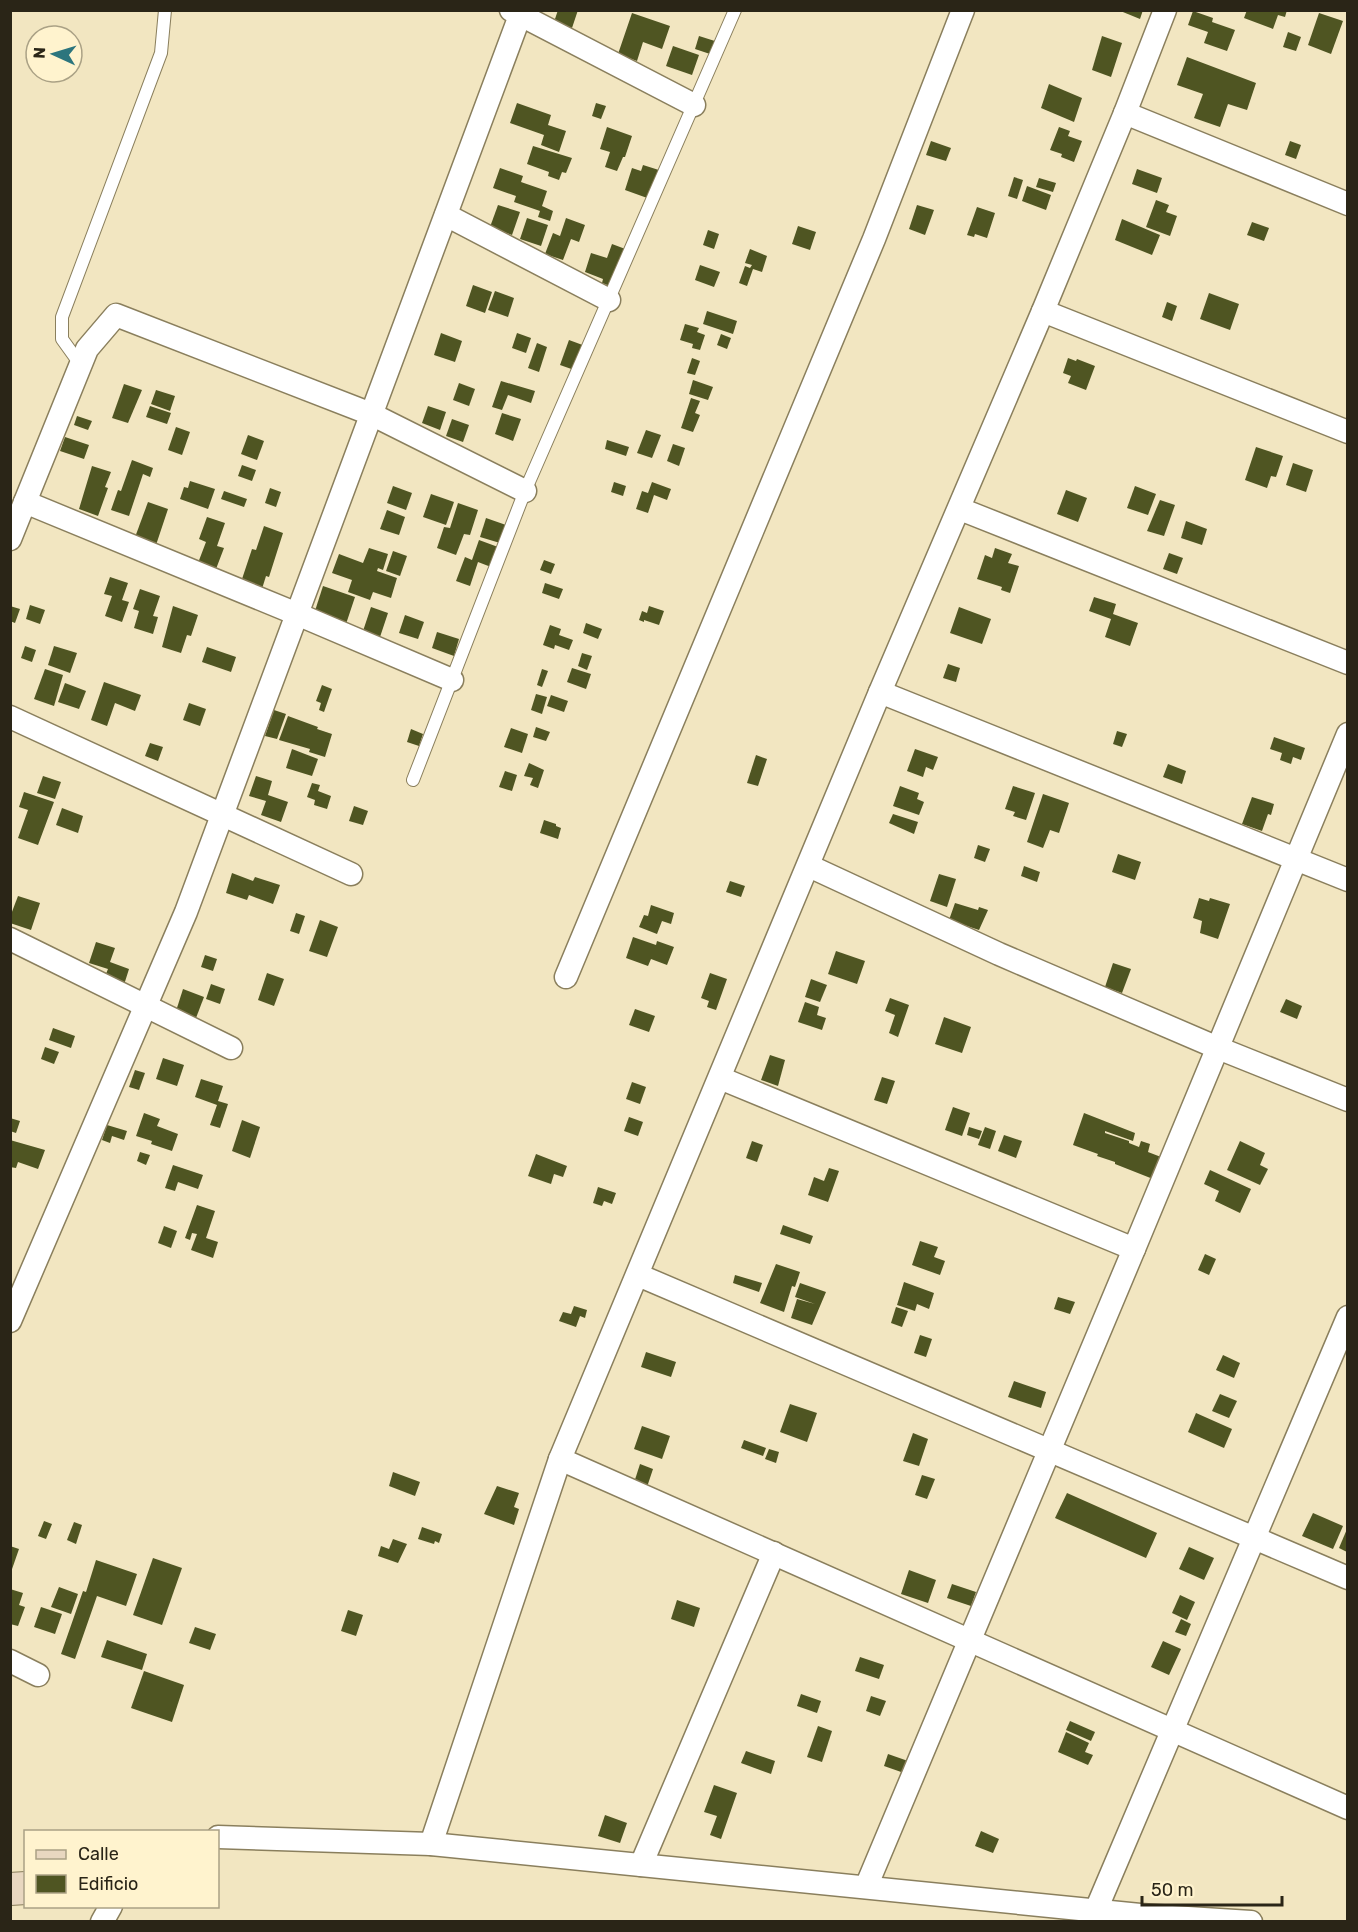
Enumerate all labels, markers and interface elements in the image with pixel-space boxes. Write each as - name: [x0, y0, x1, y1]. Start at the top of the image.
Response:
- north arrow: [24, 24, 84, 84]
- text: N: [30, 47, 49, 59]
- legend: [24, 1830, 219, 1908]
- text: Calle: [78, 1843, 119, 1865]
- scale bar: [1142, 1869, 1282, 1907]
- text: Edificio: [78, 1873, 138, 1895]
- text: 50 m: [1151, 1879, 1194, 1901]

